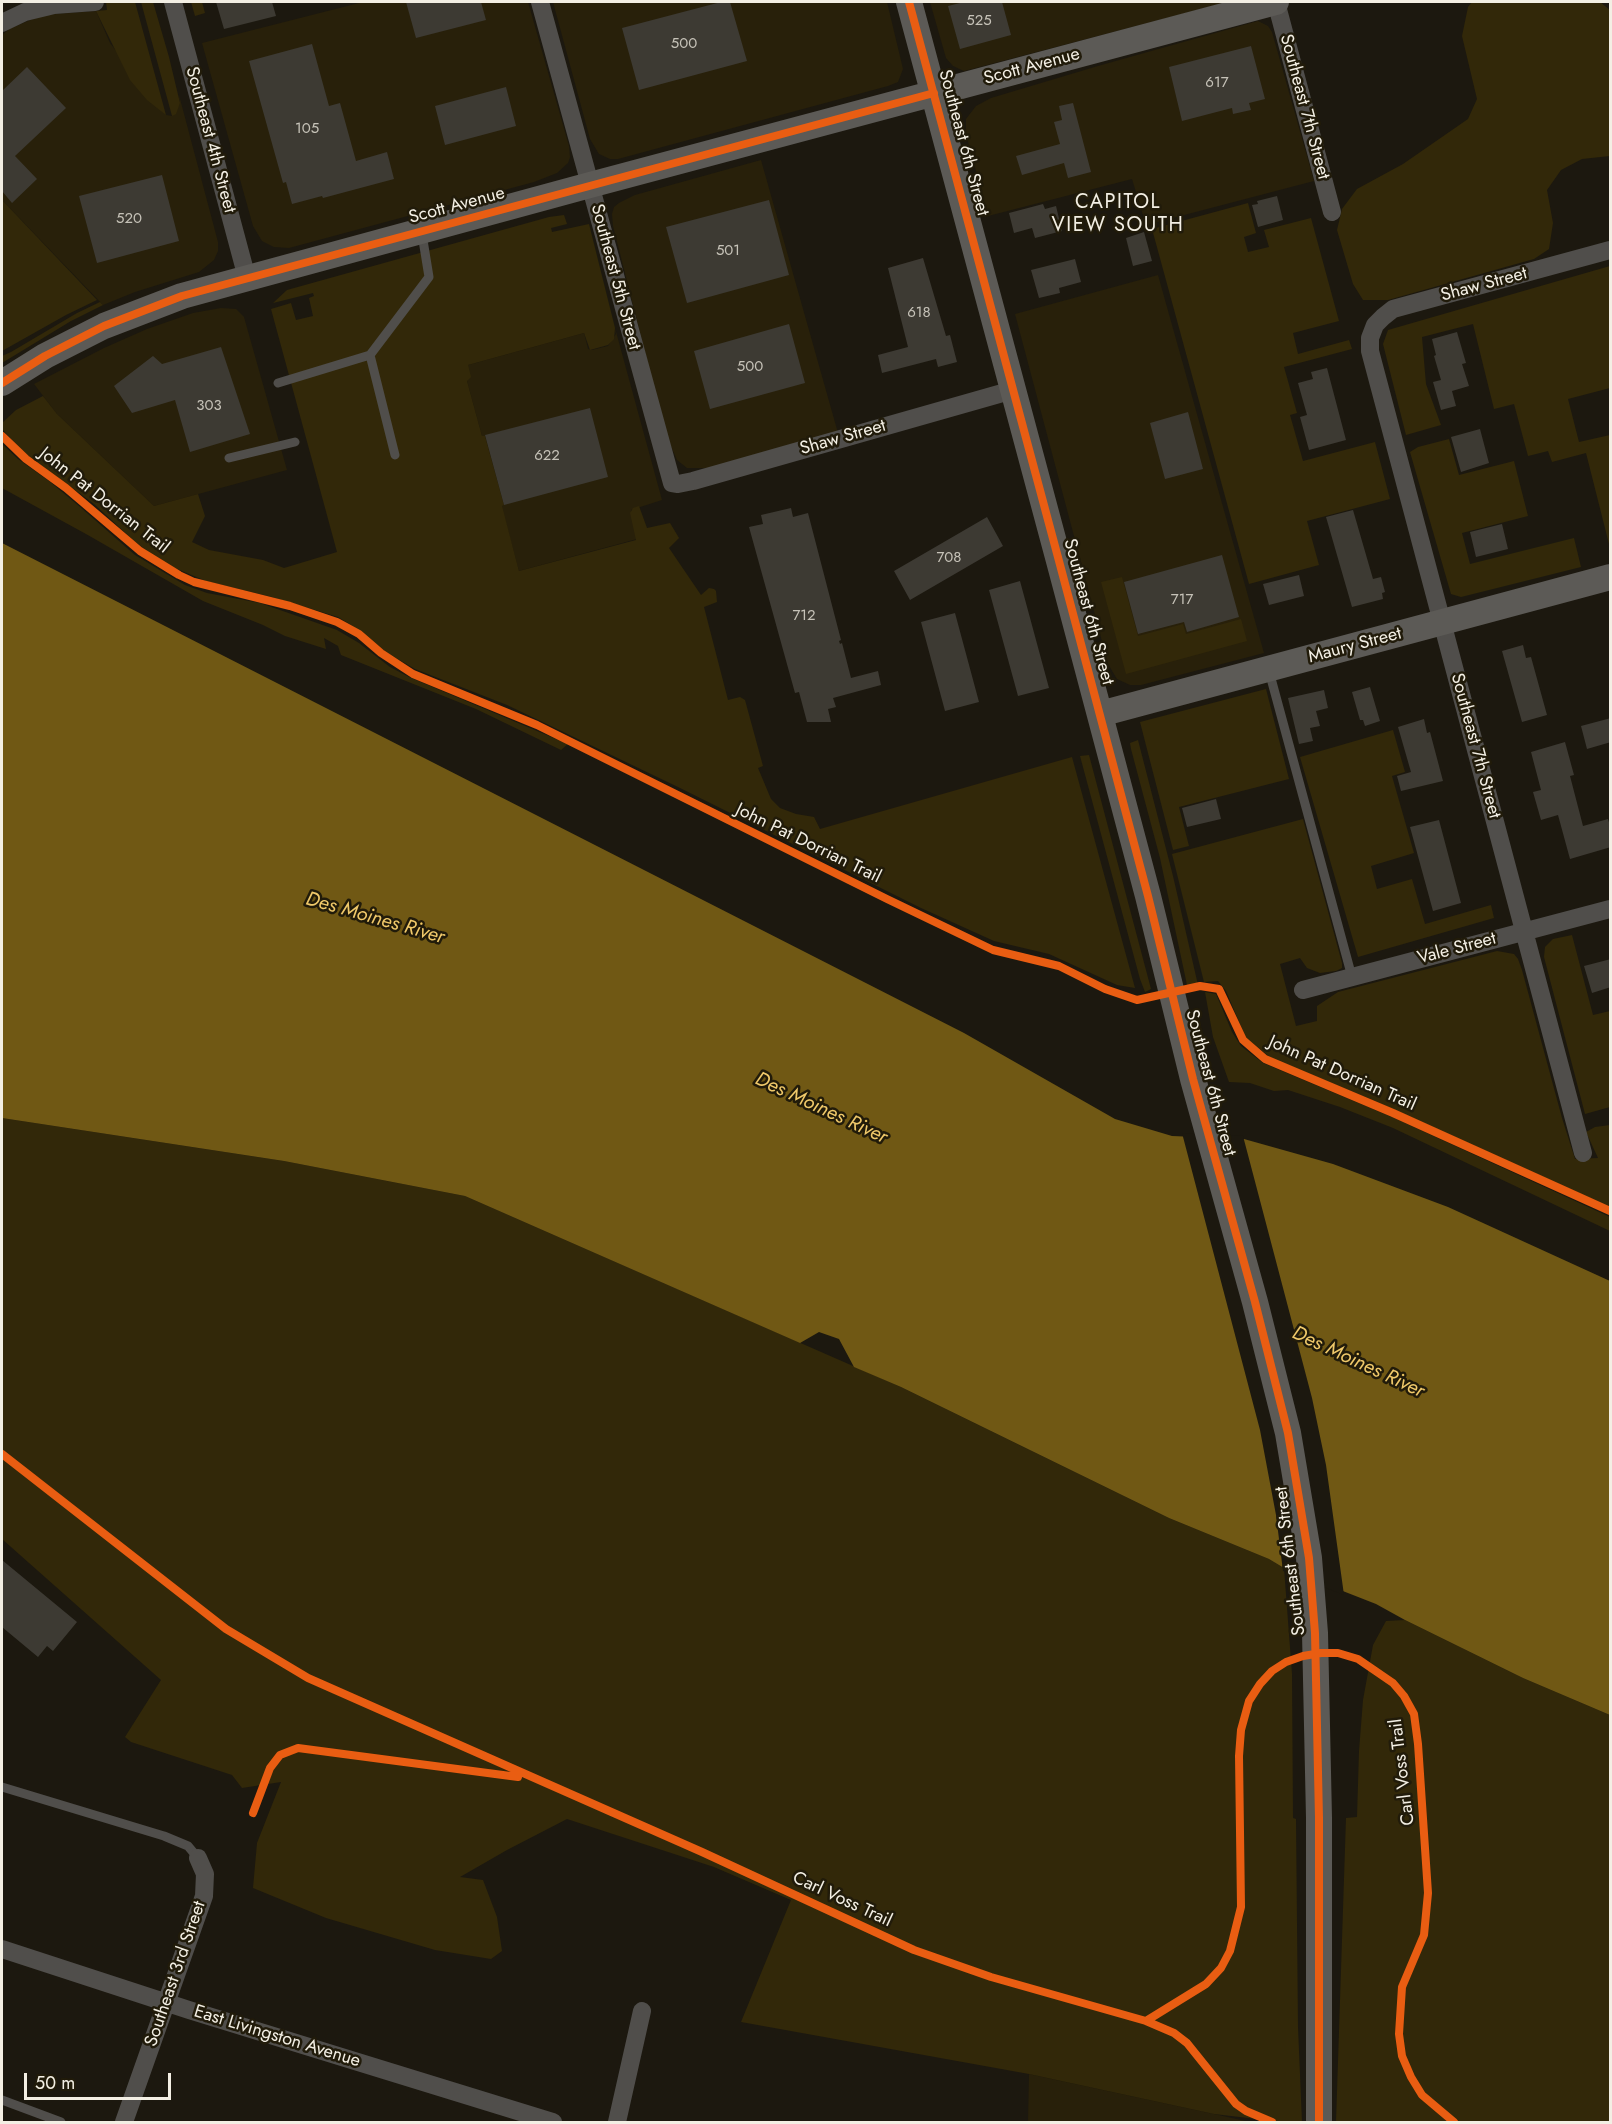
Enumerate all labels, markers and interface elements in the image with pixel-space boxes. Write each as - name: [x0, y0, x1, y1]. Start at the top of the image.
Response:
- house number: 525: [966, 12, 992, 30]
- street label: Southeast 7th Street: [1274, 32, 1334, 182]
- house number: 500: [671, 35, 697, 53]
- street label: Scott Avenue: [982, 44, 1082, 90]
- street label: Southeast 4th Street: [180, 65, 240, 215]
- street label: Southeast 6th Street: [933, 68, 993, 218]
- house number: 617: [1205, 74, 1229, 92]
- house number: 105: [295, 120, 319, 138]
- street label: Scott Avenue: [407, 183, 507, 229]
- district label: CAPITOL VIEW SOUTH: [1052, 191, 1184, 238]
- street label: Southeast 5th Street: [585, 202, 645, 352]
- house number: 520: [116, 210, 142, 228]
- house number: 501: [716, 242, 740, 260]
- street label: Shaw Street: [1438, 263, 1530, 307]
- house number: 618: [907, 304, 931, 322]
- house number: 500: [737, 358, 763, 376]
- house number: 303: [196, 397, 222, 415]
- street label: Shaw Street: [798, 415, 888, 461]
- street label: John Pat Dorrian Trail: [35, 443, 173, 559]
- house number: 622: [534, 447, 560, 465]
- street label: Southeast 6th Street: [1058, 537, 1118, 687]
- house number: 708: [936, 549, 962, 567]
- house number: 717: [1171, 591, 1193, 609]
- house number: 712: [792, 607, 816, 625]
- street label: Maury Street: [1306, 623, 1404, 669]
- street label: Southeast 7th Street: [1445, 671, 1505, 821]
- street label: John Pat Dorrian Trail: [732, 799, 884, 889]
- water label: Des Moines River: [303, 888, 447, 950]
- street label: Vale Street: [1415, 928, 1499, 970]
- street label: Southeast 6th Street: [1180, 1008, 1240, 1158]
- street label: John Pat Dorrian Trail: [1265, 1032, 1419, 1116]
- water label: Des Moines River: [751, 1068, 891, 1150]
- water label: Des Moines River: [1288, 1322, 1428, 1404]
- street label: Southeast 6th Street: [1271, 1485, 1311, 1637]
- street label: Carl Voss Trail: [1386, 1717, 1420, 1827]
- street label: Carl Voss Trail: [789, 1868, 895, 1932]
- street label: Southeast 3rd Street: [141, 1898, 211, 2050]
- street label: East Livingston Avenue: [191, 2001, 363, 2073]
- scale bar: [27, 2061, 174, 2099]
- text: 50 m: [35, 2070, 75, 2096]

